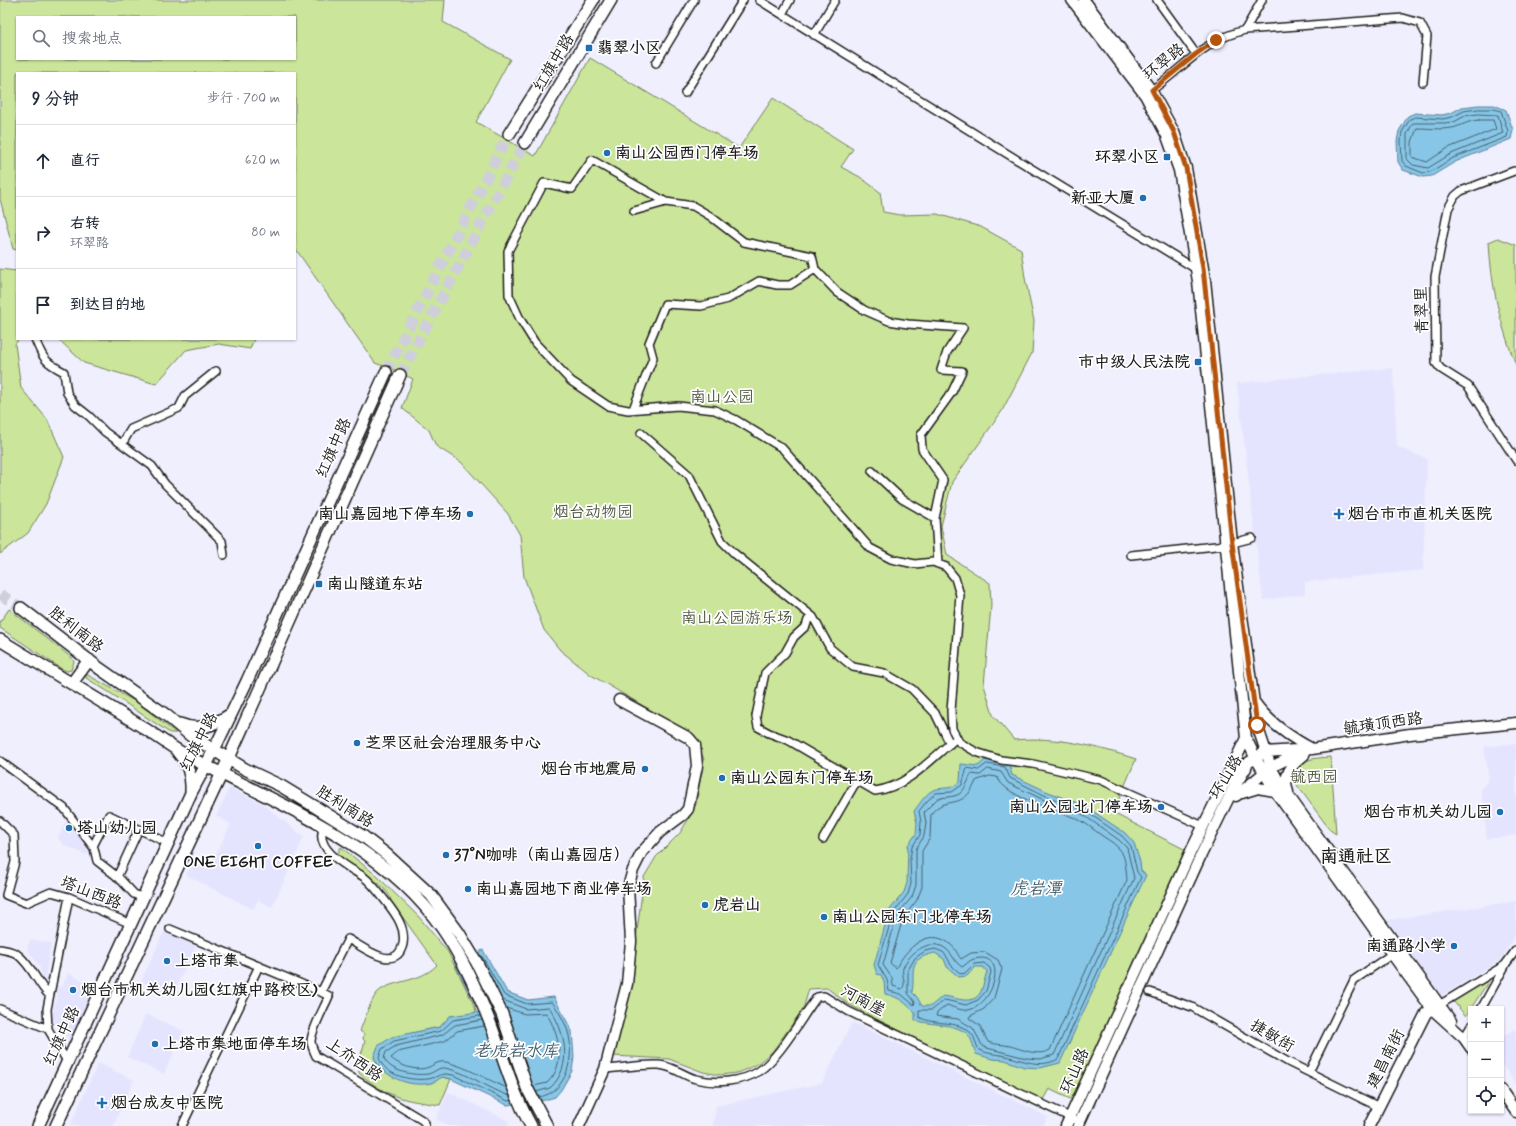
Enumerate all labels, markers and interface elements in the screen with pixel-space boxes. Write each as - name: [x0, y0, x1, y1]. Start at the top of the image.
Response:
- search box: [16, 16, 296, 60]
- icon: search: [30, 27, 52, 49]
- text: 搜索地点: [62, 29, 122, 49]
- street label: 红旗中路: [529, 30, 579, 96]
- route end: [1207, 31, 1225, 49]
- place label: 翡翠小区: [597, 38, 661, 59]
- street label: 环翠路: [1139, 39, 1189, 85]
- marker: 翡翠小区: [584, 43, 594, 53]
- text: 9 分钟: [32, 88, 79, 110]
- text: 步行 · 700 m: [207, 90, 280, 107]
- place label: 南山公园西门停车场: [615, 143, 759, 164]
- place label: 环翠小区: [1095, 147, 1159, 168]
- marker: 南山公园西门停车场: [602, 148, 612, 158]
- icon: ahead: [32, 150, 54, 172]
- text: 直行: [70, 151, 100, 171]
- text: 620 m: [245, 152, 280, 169]
- marker: 环翠小区: [1162, 152, 1172, 162]
- place label: 新亚大厦: [1071, 188, 1135, 209]
- marker: 新亚大厦: [1138, 193, 1148, 203]
- text: 右转: [70, 214, 100, 234]
- icon: right: [32, 222, 54, 244]
- text: 80 m: [251, 224, 280, 241]
- text: 环翠路: [70, 235, 109, 252]
- street label: 青翠里: [1411, 286, 1433, 334]
- icon: arrive: [32, 294, 54, 316]
- text: 到达目的地: [70, 295, 145, 315]
- place label: 市中级人民法院: [1078, 352, 1190, 373]
- marker: 市中级人民法院: [1193, 357, 1203, 367]
- park label: 南山公园: [690, 387, 754, 408]
- street label: 红旗中路: [311, 414, 357, 482]
- park label: 烟台动物园: [553, 502, 633, 523]
- place label: 南山嘉园地下停车场: [318, 504, 462, 525]
- place label: 烟台市市直机关医院: [1348, 504, 1492, 525]
- marker: 烟台市市直机关医院: [1333, 508, 1345, 520]
- marker: 南山嘉园地下停车场: [465, 509, 475, 519]
- place label: 南山隧道东站: [327, 574, 423, 595]
- marker: 南山隧道东站: [314, 579, 324, 589]
- street label: 胜利南路: [44, 602, 108, 658]
- park label: 南山公园游乐场: [681, 608, 793, 629]
- street label: 毓璜顶西路: [1342, 708, 1424, 740]
- street label: 红旗中路: [175, 709, 223, 775]
- route start: [1248, 716, 1266, 734]
- place label: 芝罘区社会治理服务中心: [365, 733, 541, 754]
- marker: 芝罘区社会治理服务中心: [352, 738, 362, 748]
- street label: 环山路: [1205, 751, 1247, 803]
- place label: 烟台市地震局: [541, 759, 637, 780]
- marker: 烟台市地震局: [640, 764, 650, 774]
- park label: 毓西园: [1290, 767, 1338, 788]
- place label: 南山公园东门停车场: [730, 768, 874, 789]
- marker: 南山公园东门停车场: [717, 773, 727, 783]
- street label: 胜利南路: [312, 781, 378, 833]
- place label: 南山公园北门停车场: [1009, 797, 1153, 818]
- marker: 南山公园北门停车场: [1156, 802, 1166, 812]
- place label: 烟台市机关幼儿园: [1364, 802, 1492, 823]
- marker: 烟台市机关幼儿园: [1495, 807, 1505, 817]
- place label: 塔山幼儿园: [77, 818, 157, 839]
- marker: 塔山幼儿园: [64, 823, 74, 833]
- marker: ONE EIGHT COFFEE: [253, 841, 263, 851]
- place label: 37°N咖啡（南山嘉园店）: [454, 845, 630, 866]
- district label: 南通社区: [1320, 845, 1392, 869]
- marker: 37°N咖啡（南山嘉园店）: [441, 850, 451, 860]
- place label: ONE EIGHT COFFEE: [183, 852, 334, 873]
- street label: 塔山西路: [57, 872, 125, 914]
- water label: 虎岩潭: [1011, 878, 1063, 900]
- place label: 南山嘉园地下商业停车场: [476, 879, 652, 900]
- marker: 南山嘉园地下商业停车场: [463, 884, 473, 894]
- place label: 虎岩山: [713, 895, 761, 916]
- marker: 虎岩山: [700, 900, 710, 910]
- place label: 南山公园东门北停车场: [832, 907, 992, 928]
- marker: 南山公园东门北停车场: [819, 912, 829, 922]
- place label: 南通路小学: [1366, 936, 1446, 957]
- marker: 南通路小学: [1449, 941, 1459, 951]
- place label: 上塔市集: [175, 951, 239, 972]
- marker: 上塔市集: [162, 956, 172, 966]
- place label: 烟台市机关幼儿园(红旗中路校区): [81, 980, 318, 1001]
- street label: 河南崖: [837, 980, 889, 1022]
- marker: 烟台市机关幼儿园(红旗中路校区): [68, 985, 78, 995]
- street label: 红旗中路: [39, 1003, 85, 1069]
- map controls: [1468, 1006, 1504, 1114]
- button: +: [1468, 1006, 1504, 1042]
- street label: 捷敏街: [1246, 1015, 1298, 1057]
- street label: 建昌南街: [1362, 1026, 1410, 1092]
- street label: 上夼西路: [322, 1033, 386, 1087]
- place label: 上塔市集地面停车场: [163, 1034, 307, 1055]
- marker: 上塔市集地面停车场: [150, 1039, 160, 1049]
- water label: 老虎岩水库: [474, 1040, 560, 1062]
- button: −: [1468, 1042, 1504, 1078]
- street label: 环山路: [1056, 1045, 1094, 1097]
- button: locate: [1468, 1078, 1504, 1114]
- place label: 烟台成友中医院: [111, 1093, 223, 1114]
- marker: 烟台成友中医院: [96, 1097, 108, 1109]

